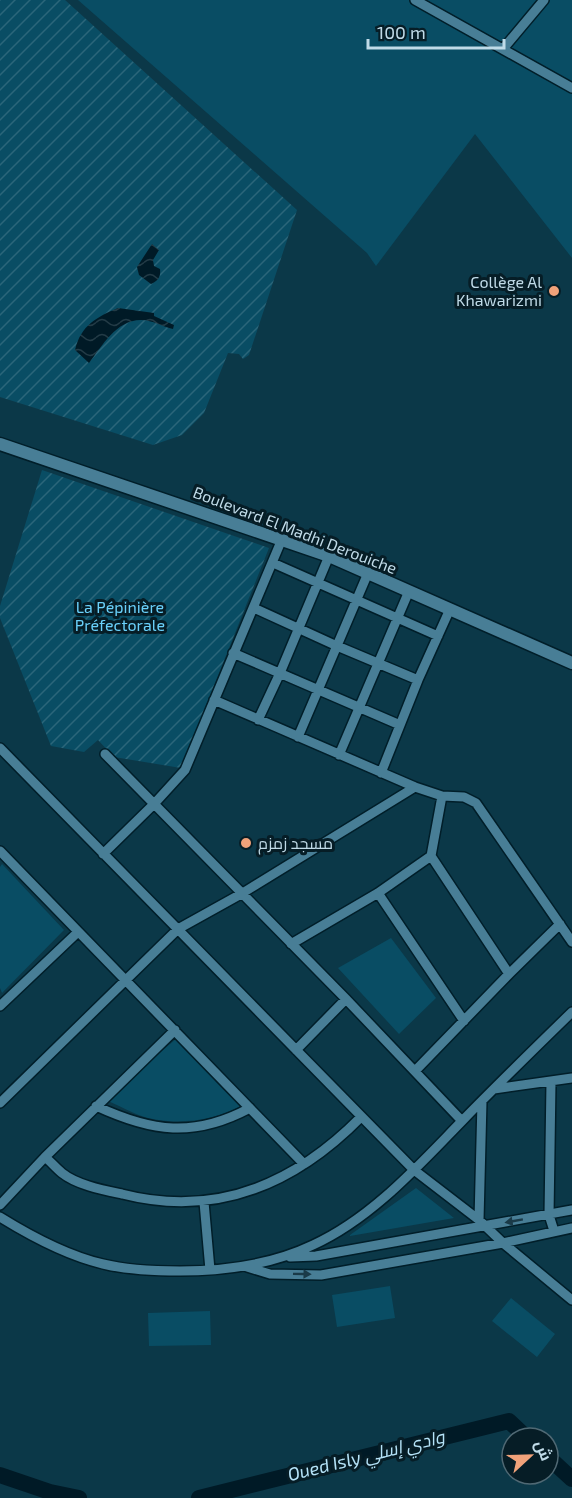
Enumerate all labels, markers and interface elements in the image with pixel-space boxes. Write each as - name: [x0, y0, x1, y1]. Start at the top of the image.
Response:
- scale bar: [368, 12, 504, 50]
- text: 100 m: [377, 21, 426, 43]
- place label: Collège Al Khawarizmi: [456, 272, 542, 309]
- marker: Collège Al Khawarizmi: [547, 284, 561, 298]
- street label: Boulevard El Madhi Derouiche: [191, 482, 400, 577]
- park label: La Pépinière Préfectorale: [75, 597, 165, 634]
- place label: مسجد زمزم: [258, 833, 333, 855]
- marker: مسجد زمزم: [239, 836, 253, 850]
- one-way arrow: [505, 1217, 524, 1226]
- one-way arrow: [292, 1270, 311, 1279]
- water label: Oued Isly وادي إسلي: [285, 1425, 449, 1489]
- north arrow: [500, 1426, 560, 1486]
- text: ش: [531, 1437, 557, 1464]

